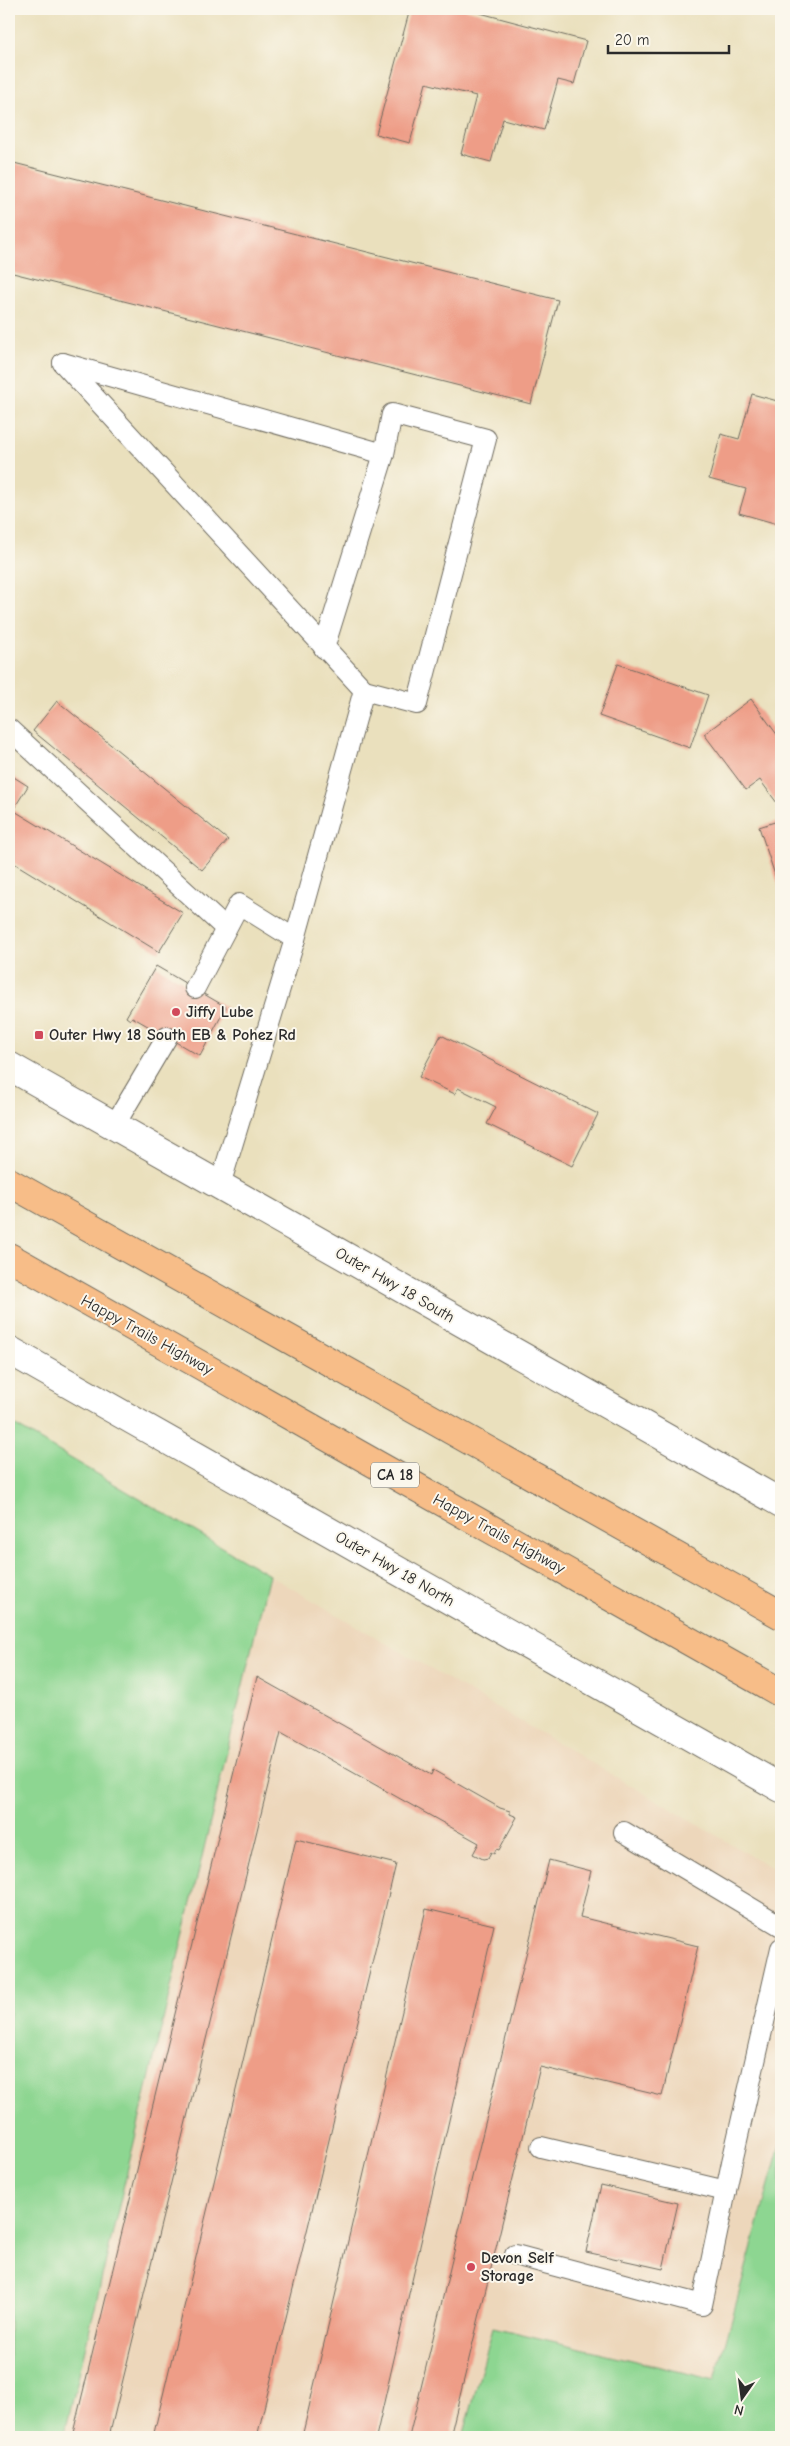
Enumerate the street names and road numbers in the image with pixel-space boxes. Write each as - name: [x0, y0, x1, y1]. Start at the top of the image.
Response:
- street label: Outer Hwy 18 South: [332, 1244, 458, 1326]
- street label: Happy Trails Highway: [78, 1291, 217, 1379]
- road number: CA 18: [371, 1462, 419, 1488]
- street label: Happy Trails Highway: [430, 1490, 569, 1578]
- street label: Outer Hwy 18 North: [332, 1528, 458, 1610]

